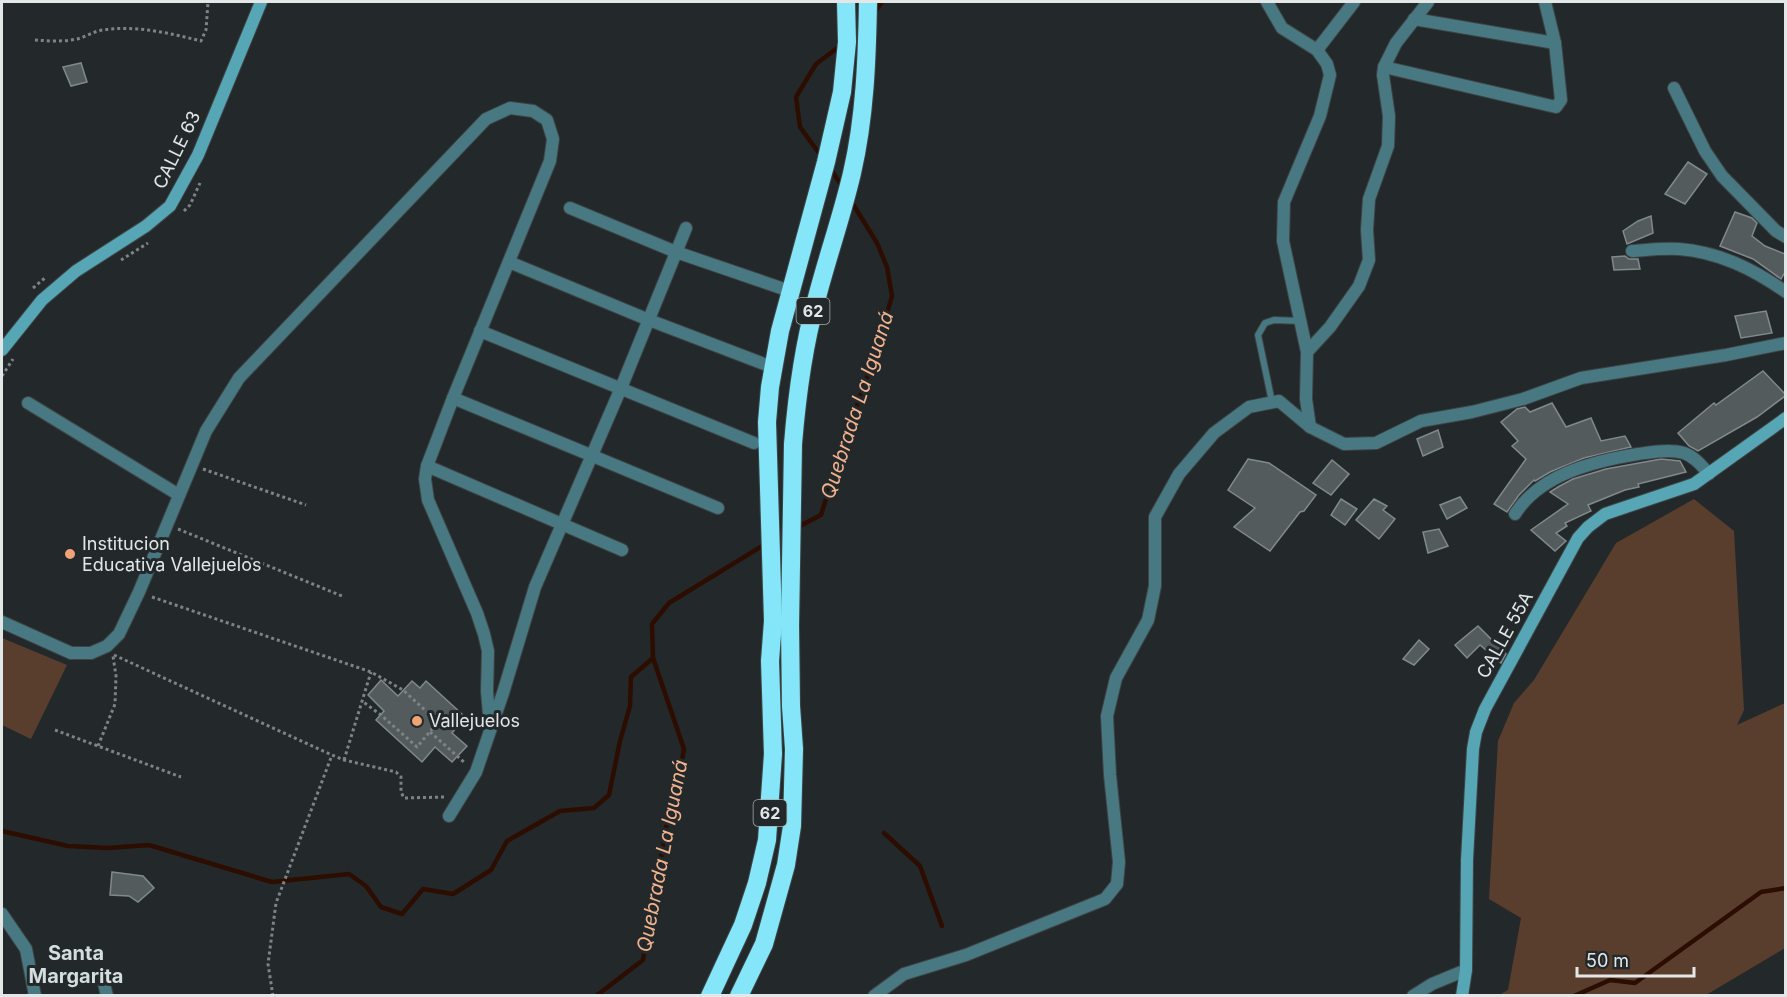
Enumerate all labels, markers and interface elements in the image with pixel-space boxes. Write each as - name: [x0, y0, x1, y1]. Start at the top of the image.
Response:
- street label: CALLE 63: [149, 108, 204, 192]
- road number: 62: [796, 298, 830, 324]
- water label: Quebrada La Iguaná: [815, 308, 899, 502]
- place label: Institucion Educativa Vallejuelos: [82, 533, 261, 575]
- marker: Institucion Educativa Vallejuelos: [63, 547, 77, 561]
- street label: CALLE 55A: [1472, 588, 1537, 682]
- place label: Vallejuelos: [429, 710, 520, 731]
- marker: Vallejuelos: [410, 714, 424, 728]
- water label: Quebrada La Iguaná: [632, 758, 692, 954]
- road number: 62: [754, 800, 786, 826]
- scale bar: [1577, 940, 1694, 978]
- district label: Santa Margarita: [29, 941, 123, 988]
- text: 50 m: [1586, 950, 1629, 971]

